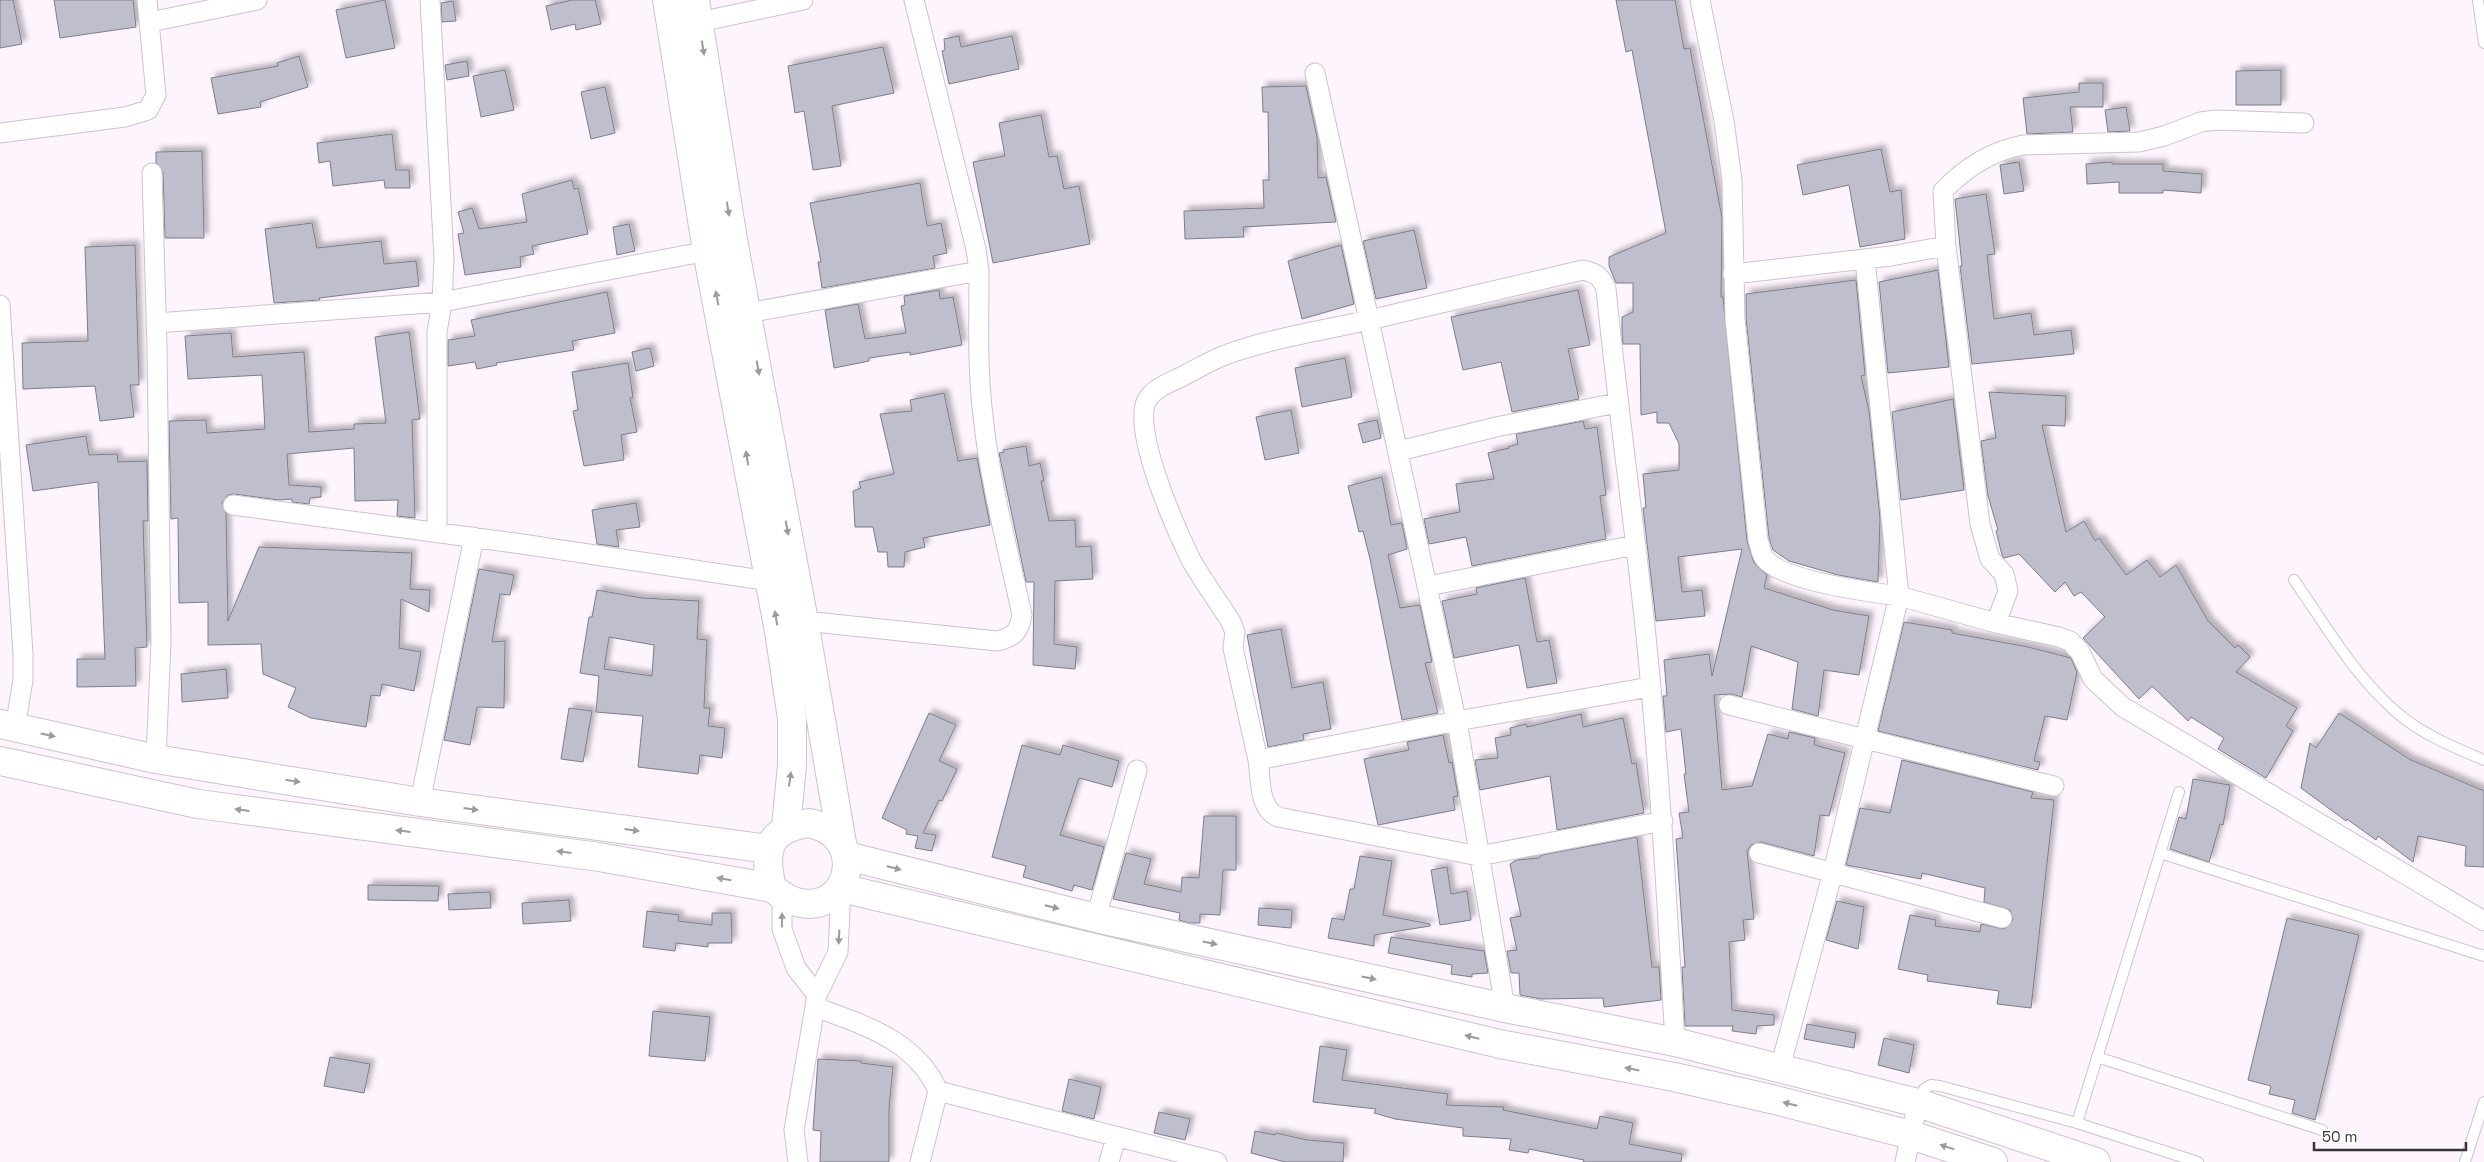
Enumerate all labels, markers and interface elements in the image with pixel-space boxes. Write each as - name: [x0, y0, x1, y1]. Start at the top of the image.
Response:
- one-way arrow: [700, 40, 708, 56]
- one-way arrow: [725, 201, 733, 217]
- one-way arrow: [712, 290, 720, 306]
- one-way arrow: [755, 361, 763, 377]
- one-way arrow: [742, 450, 750, 466]
- one-way arrow: [784, 521, 792, 537]
- one-way arrow: [772, 610, 780, 626]
- one-way arrow: [40, 731, 55, 739]
- one-way arrow: [786, 771, 794, 787]
- one-way arrow: [285, 778, 301, 786]
- one-way arrow: [463, 805, 479, 813]
- one-way arrow: [234, 806, 250, 814]
- one-way arrow: [395, 827, 411, 835]
- one-way arrow: [624, 827, 640, 835]
- one-way arrow: [556, 848, 572, 856]
- one-way arrow: [886, 864, 901, 872]
- one-way arrow: [716, 875, 732, 883]
- one-way arrow: [1044, 903, 1059, 911]
- one-way arrow: [778, 912, 786, 928]
- one-way arrow: [834, 929, 842, 945]
- one-way arrow: [1203, 939, 1218, 947]
- one-way arrow: [1361, 974, 1376, 982]
- one-way arrow: [1465, 1033, 1480, 1041]
- one-way arrow: [1623, 1065, 1639, 1073]
- one-way arrow: [1783, 1100, 1798, 1108]
- scale bar: [2314, 1120, 2466, 1152]
- text: 50 m: [2322, 1127, 2357, 1146]
- one-way arrow: [1939, 1142, 1954, 1150]

